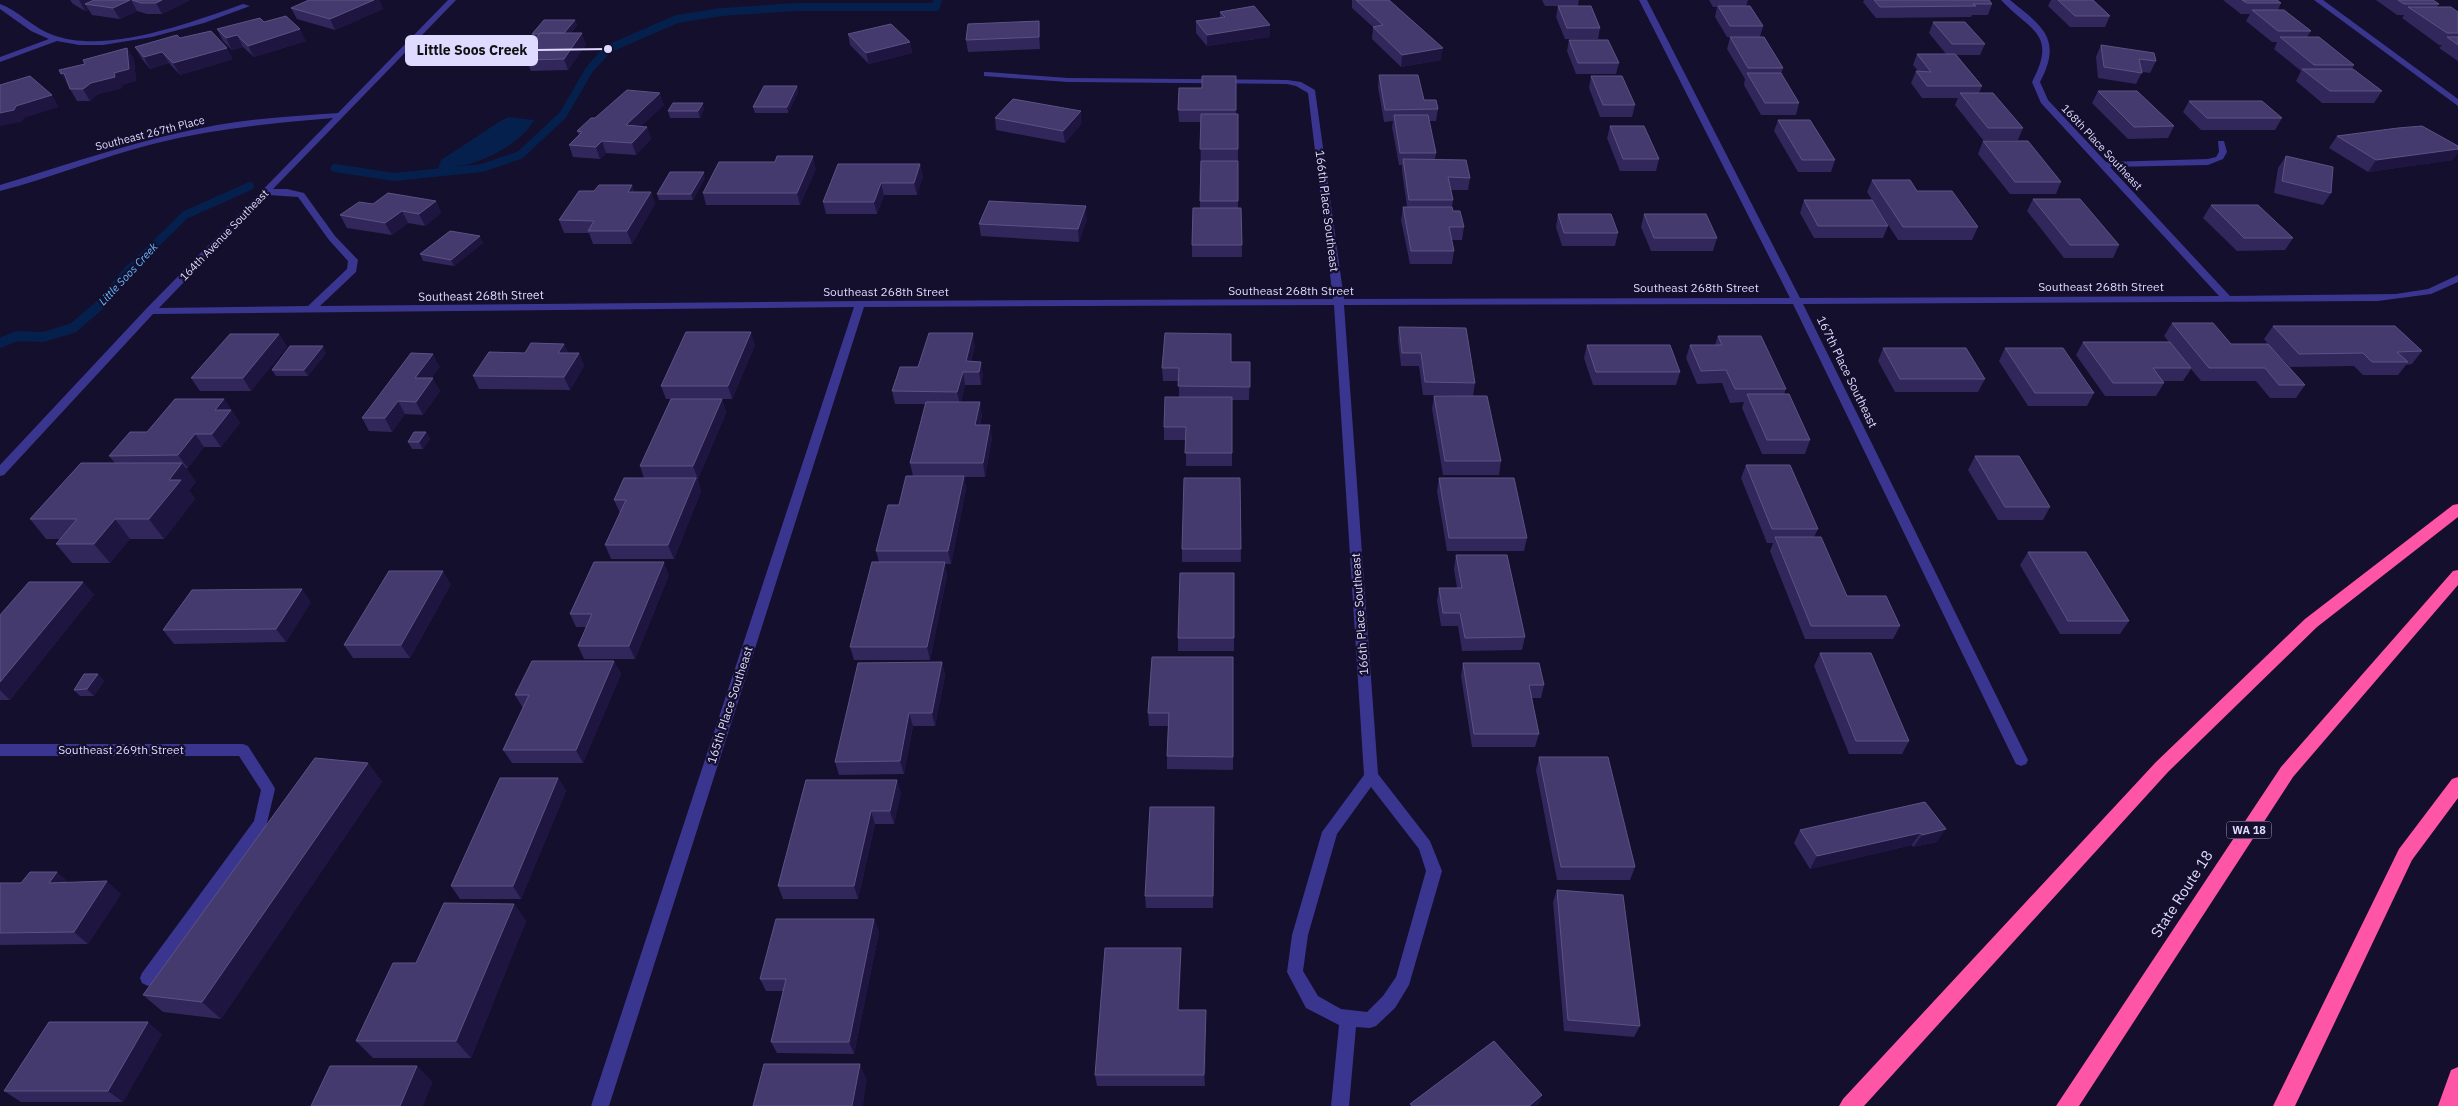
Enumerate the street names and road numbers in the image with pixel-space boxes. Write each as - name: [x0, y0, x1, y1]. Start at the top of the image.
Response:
- street label: 168th Place Southeast: [2059, 101, 2145, 193]
- street label: Southeast 267th Place: [94, 113, 206, 153]
- street label: 166th Place Southeast: [1313, 149, 1342, 273]
- street label: 164th Avenue Southeast: [177, 186, 271, 284]
- street label: Southeast 268th Street: [2038, 279, 2164, 294]
- street label: Southeast 268th Street: [1633, 280, 1759, 295]
- street label: Southeast 268th Street: [1228, 283, 1354, 298]
- street label: Southeast 268th Street: [823, 284, 949, 299]
- street label: Southeast 268th Street: [418, 287, 544, 304]
- street label: 167th Place Southeast: [1814, 314, 1881, 430]
- street label: 166th Place Southeast: [1348, 553, 1371, 676]
- street label: 165th Place Southeast: [703, 644, 756, 765]
- street label: Southeast 269th Street: [58, 742, 184, 757]
- road number: WA 18: [2226, 822, 2272, 838]
- street label: State Route 18: [2146, 847, 2217, 941]

